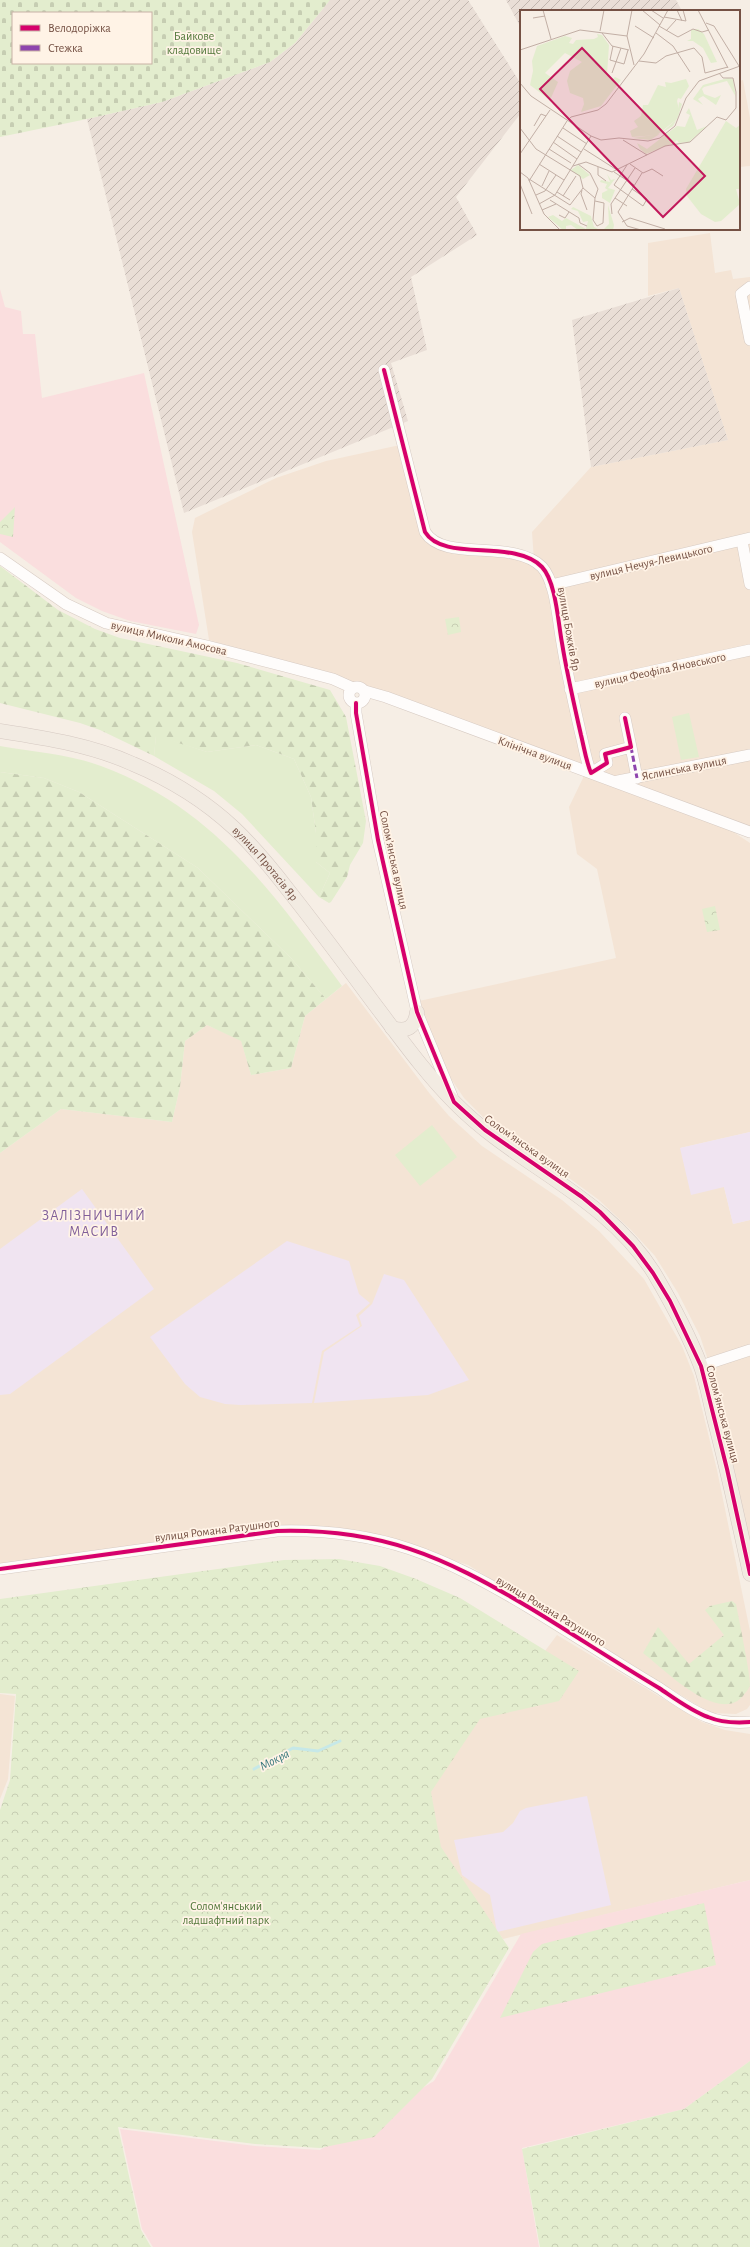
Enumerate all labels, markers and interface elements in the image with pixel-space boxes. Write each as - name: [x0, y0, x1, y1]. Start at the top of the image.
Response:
- inset map: [520, 10, 740, 230]
- legend: [12, 12, 152, 64]
- text: Велодоріжка: [48, 22, 111, 34]
- park label: Байкове кладовище: [167, 30, 221, 56]
- text: Стежка: [48, 42, 83, 54]
- street label: вулиця Нечуя-Левицького: [588, 542, 714, 583]
- street label: вулиця Божків Яр: [555, 586, 582, 672]
- street label: вулиця Миколи Амосова: [110, 619, 229, 658]
- street label: вулиця Феофіла Яновського: [593, 650, 727, 691]
- street label: Клінічна вулиця: [496, 734, 574, 773]
- street label: Яслинська вулиця: [641, 754, 728, 783]
- street label: Соломʼянська вулиця: [377, 809, 410, 911]
- street label: вулиця Протасів Яр: [230, 824, 300, 903]
- street label: Соломʼянська вулиця: [482, 1112, 572, 1181]
- district label: ЗАЛІЗНИЧНИЙ МАСИВ: [42, 1208, 146, 1239]
- street label: Соломʼянська вулиця: [703, 1364, 742, 1465]
- street label: вулиця Романа Ратушного: [154, 1516, 280, 1545]
- street label: вулиця Романа Ратушного: [494, 1574, 608, 1649]
- water label: Мокра: [258, 1747, 292, 1773]
- park label: Солом'янський ладшафтний парк: [183, 1900, 270, 1926]

